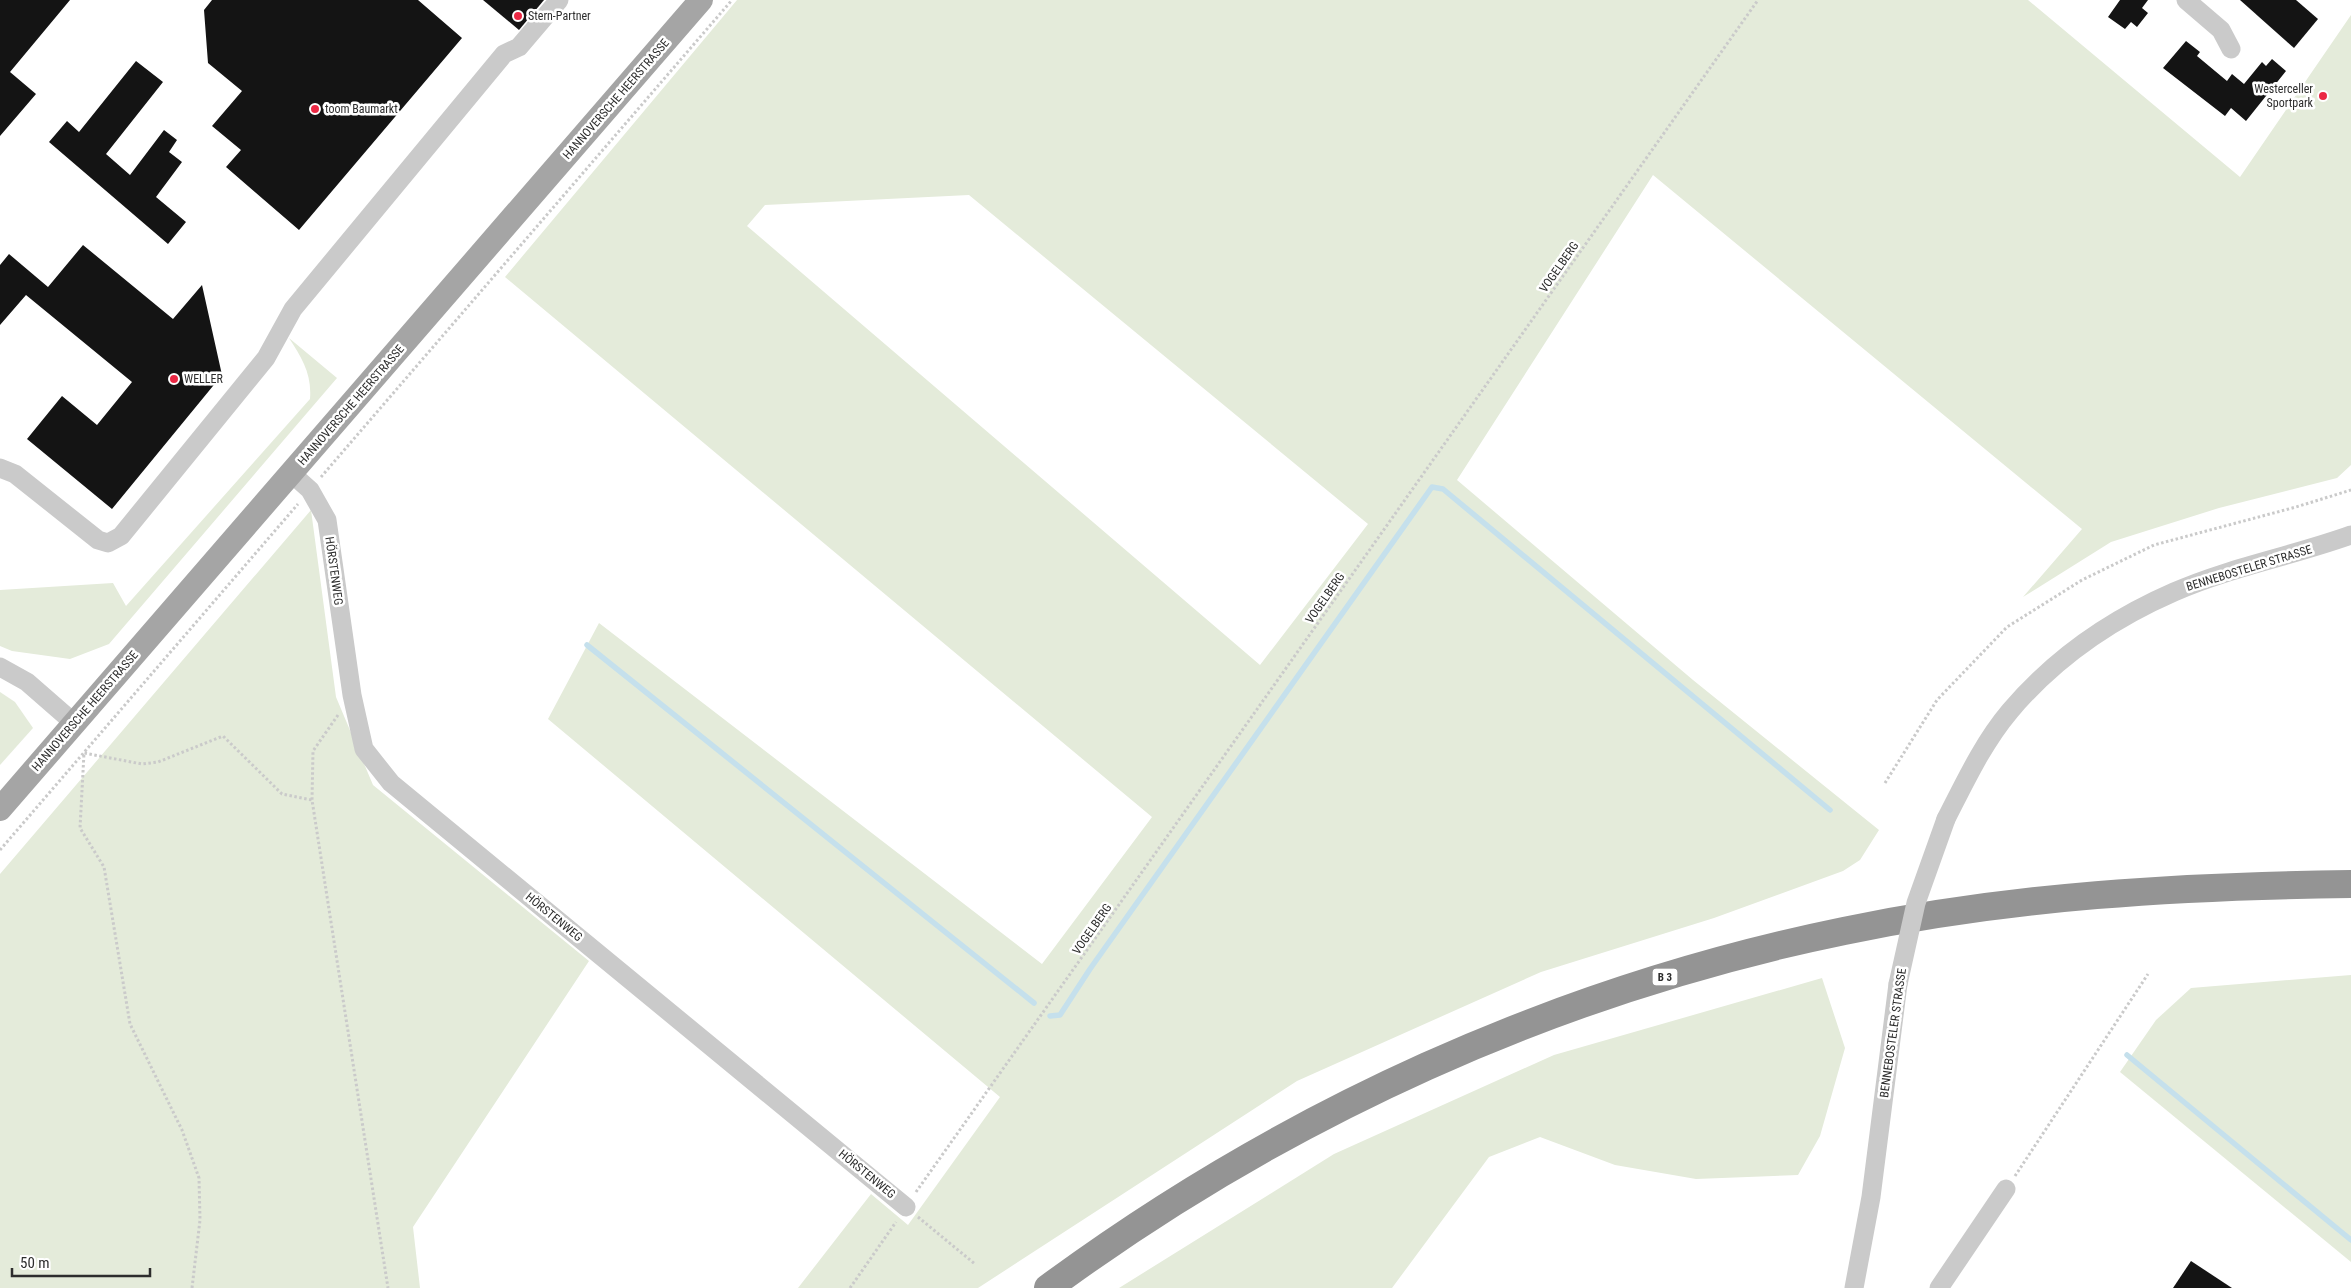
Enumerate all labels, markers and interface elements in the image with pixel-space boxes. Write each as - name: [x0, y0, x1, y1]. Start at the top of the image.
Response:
- place label: Stern-Partner: [528, 9, 591, 23]
- marker: Stern-Partner: [512, 10, 524, 22]
- street label: HANNOVERSCHE HEERSTRASSE: [560, 36, 672, 162]
- place label: Westerceller Sportpark: [2254, 82, 2314, 110]
- marker: Westerceller Sportpark: [2317, 90, 2329, 102]
- place label: toom Baumarkt: [325, 102, 398, 116]
- marker: toom Baumarkt: [309, 103, 321, 115]
- street label: VOGELBERG: [1536, 239, 1582, 295]
- street label: HANNOVERSCHE HEERSTRASSE: [295, 342, 407, 468]
- place label: WELLER: [184, 372, 223, 386]
- marker: WELLER: [168, 373, 180, 385]
- street label: HÖRSTENWEG: [322, 536, 347, 606]
- street label: BENNEBOSTELER STRASSE: [2185, 542, 2313, 594]
- street label: VOGELBERG: [1302, 570, 1348, 626]
- street label: HANNOVERSCHE HEERSTRASSE: [29, 648, 141, 774]
- street label: HÖRSTENWEG: [523, 889, 586, 944]
- street label: VOGELBERG: [1069, 901, 1115, 957]
- street label: BENNEBOSTELER STRASSE: [1877, 967, 1909, 1099]
- road number: B 3: [1652, 969, 1678, 986]
- street label: HÖRSTENWEG: [836, 1146, 899, 1201]
- scale bar: [12, 1246, 150, 1278]
- text: 50 m: [20, 1254, 50, 1272]

